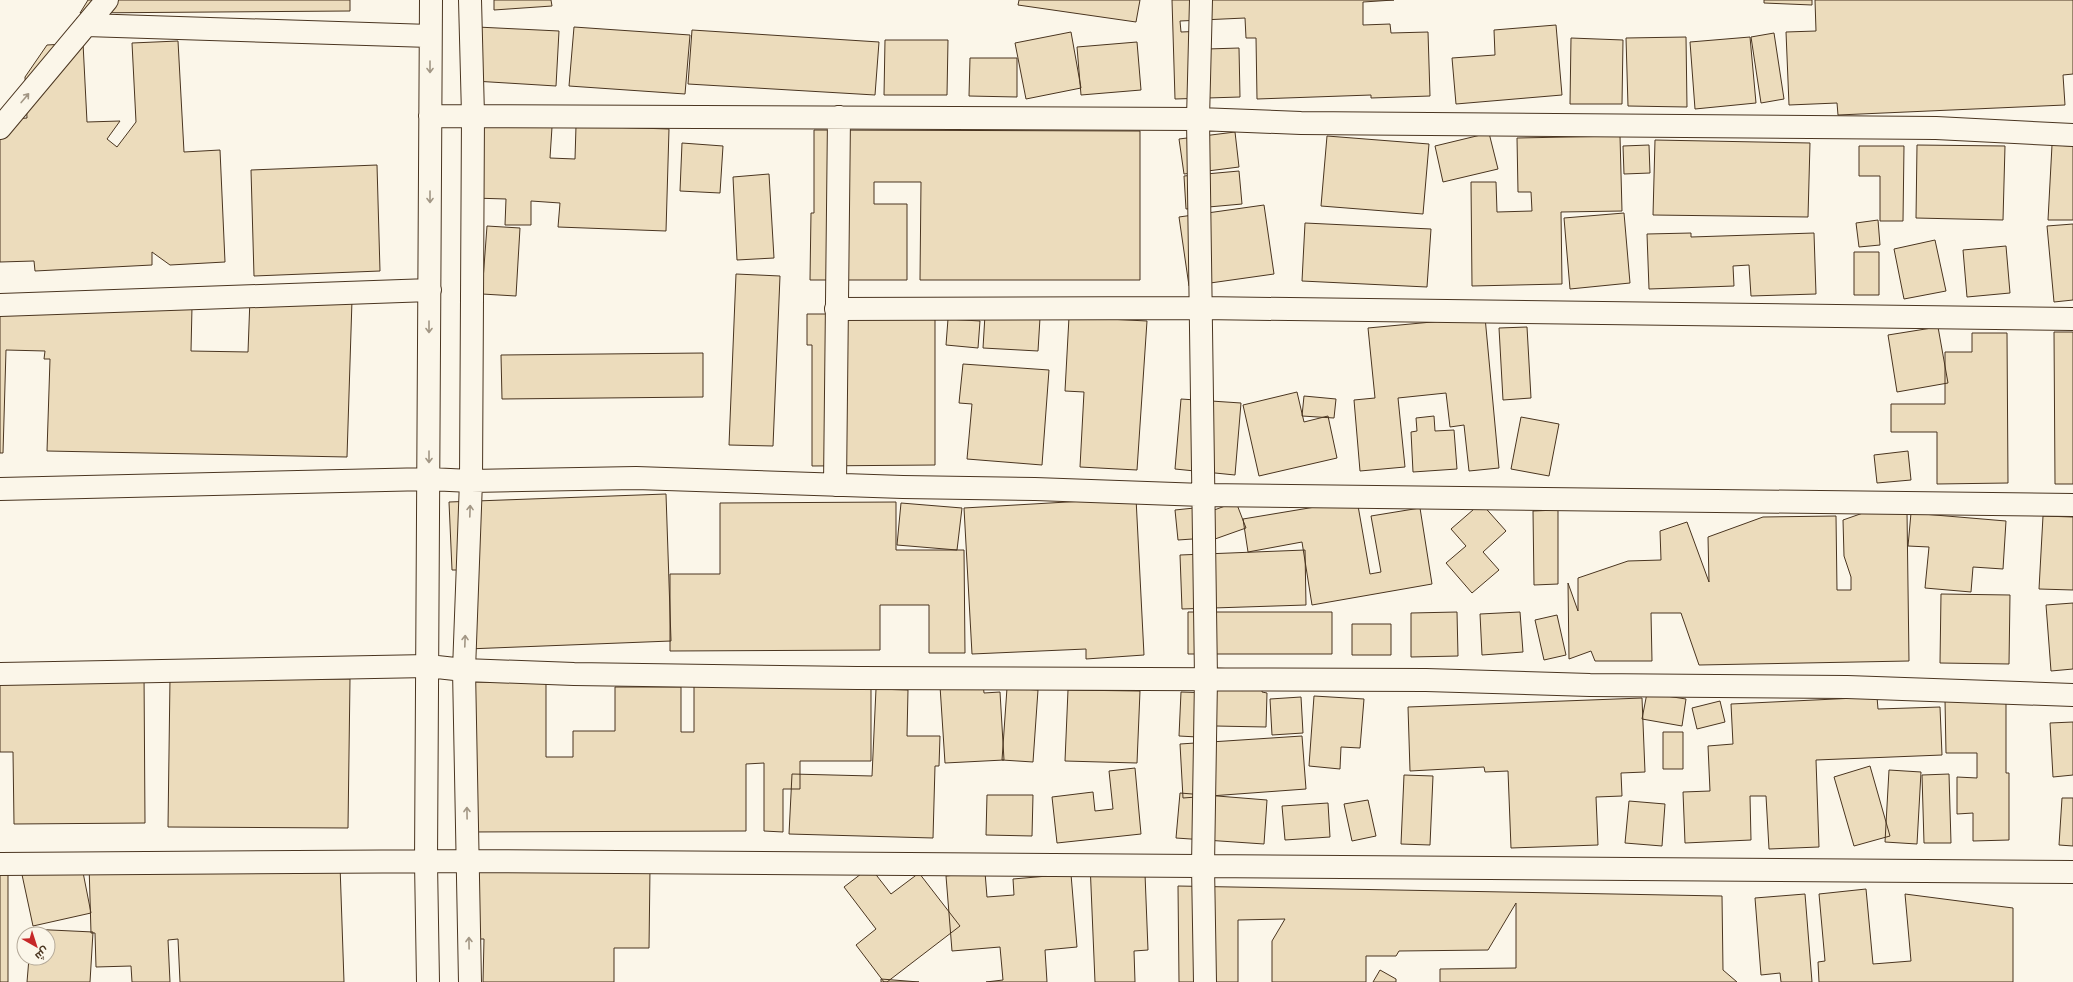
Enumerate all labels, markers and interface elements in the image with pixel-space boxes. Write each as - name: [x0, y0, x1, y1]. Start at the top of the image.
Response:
- one-way arrow: [426, 60, 434, 73]
- one-way arrow: [21, 93, 29, 104]
- one-way arrow: [426, 190, 434, 203]
- one-way arrow: [426, 320, 433, 333]
- one-way arrow: [425, 450, 433, 463]
- one-way arrow: [466, 505, 473, 518]
- one-way arrow: [461, 635, 468, 648]
- one-way arrow: [463, 807, 471, 820]
- north arrow: [16, 926, 56, 966]
- one-way arrow: [465, 937, 473, 950]
- text: ش: [32, 944, 52, 964]

